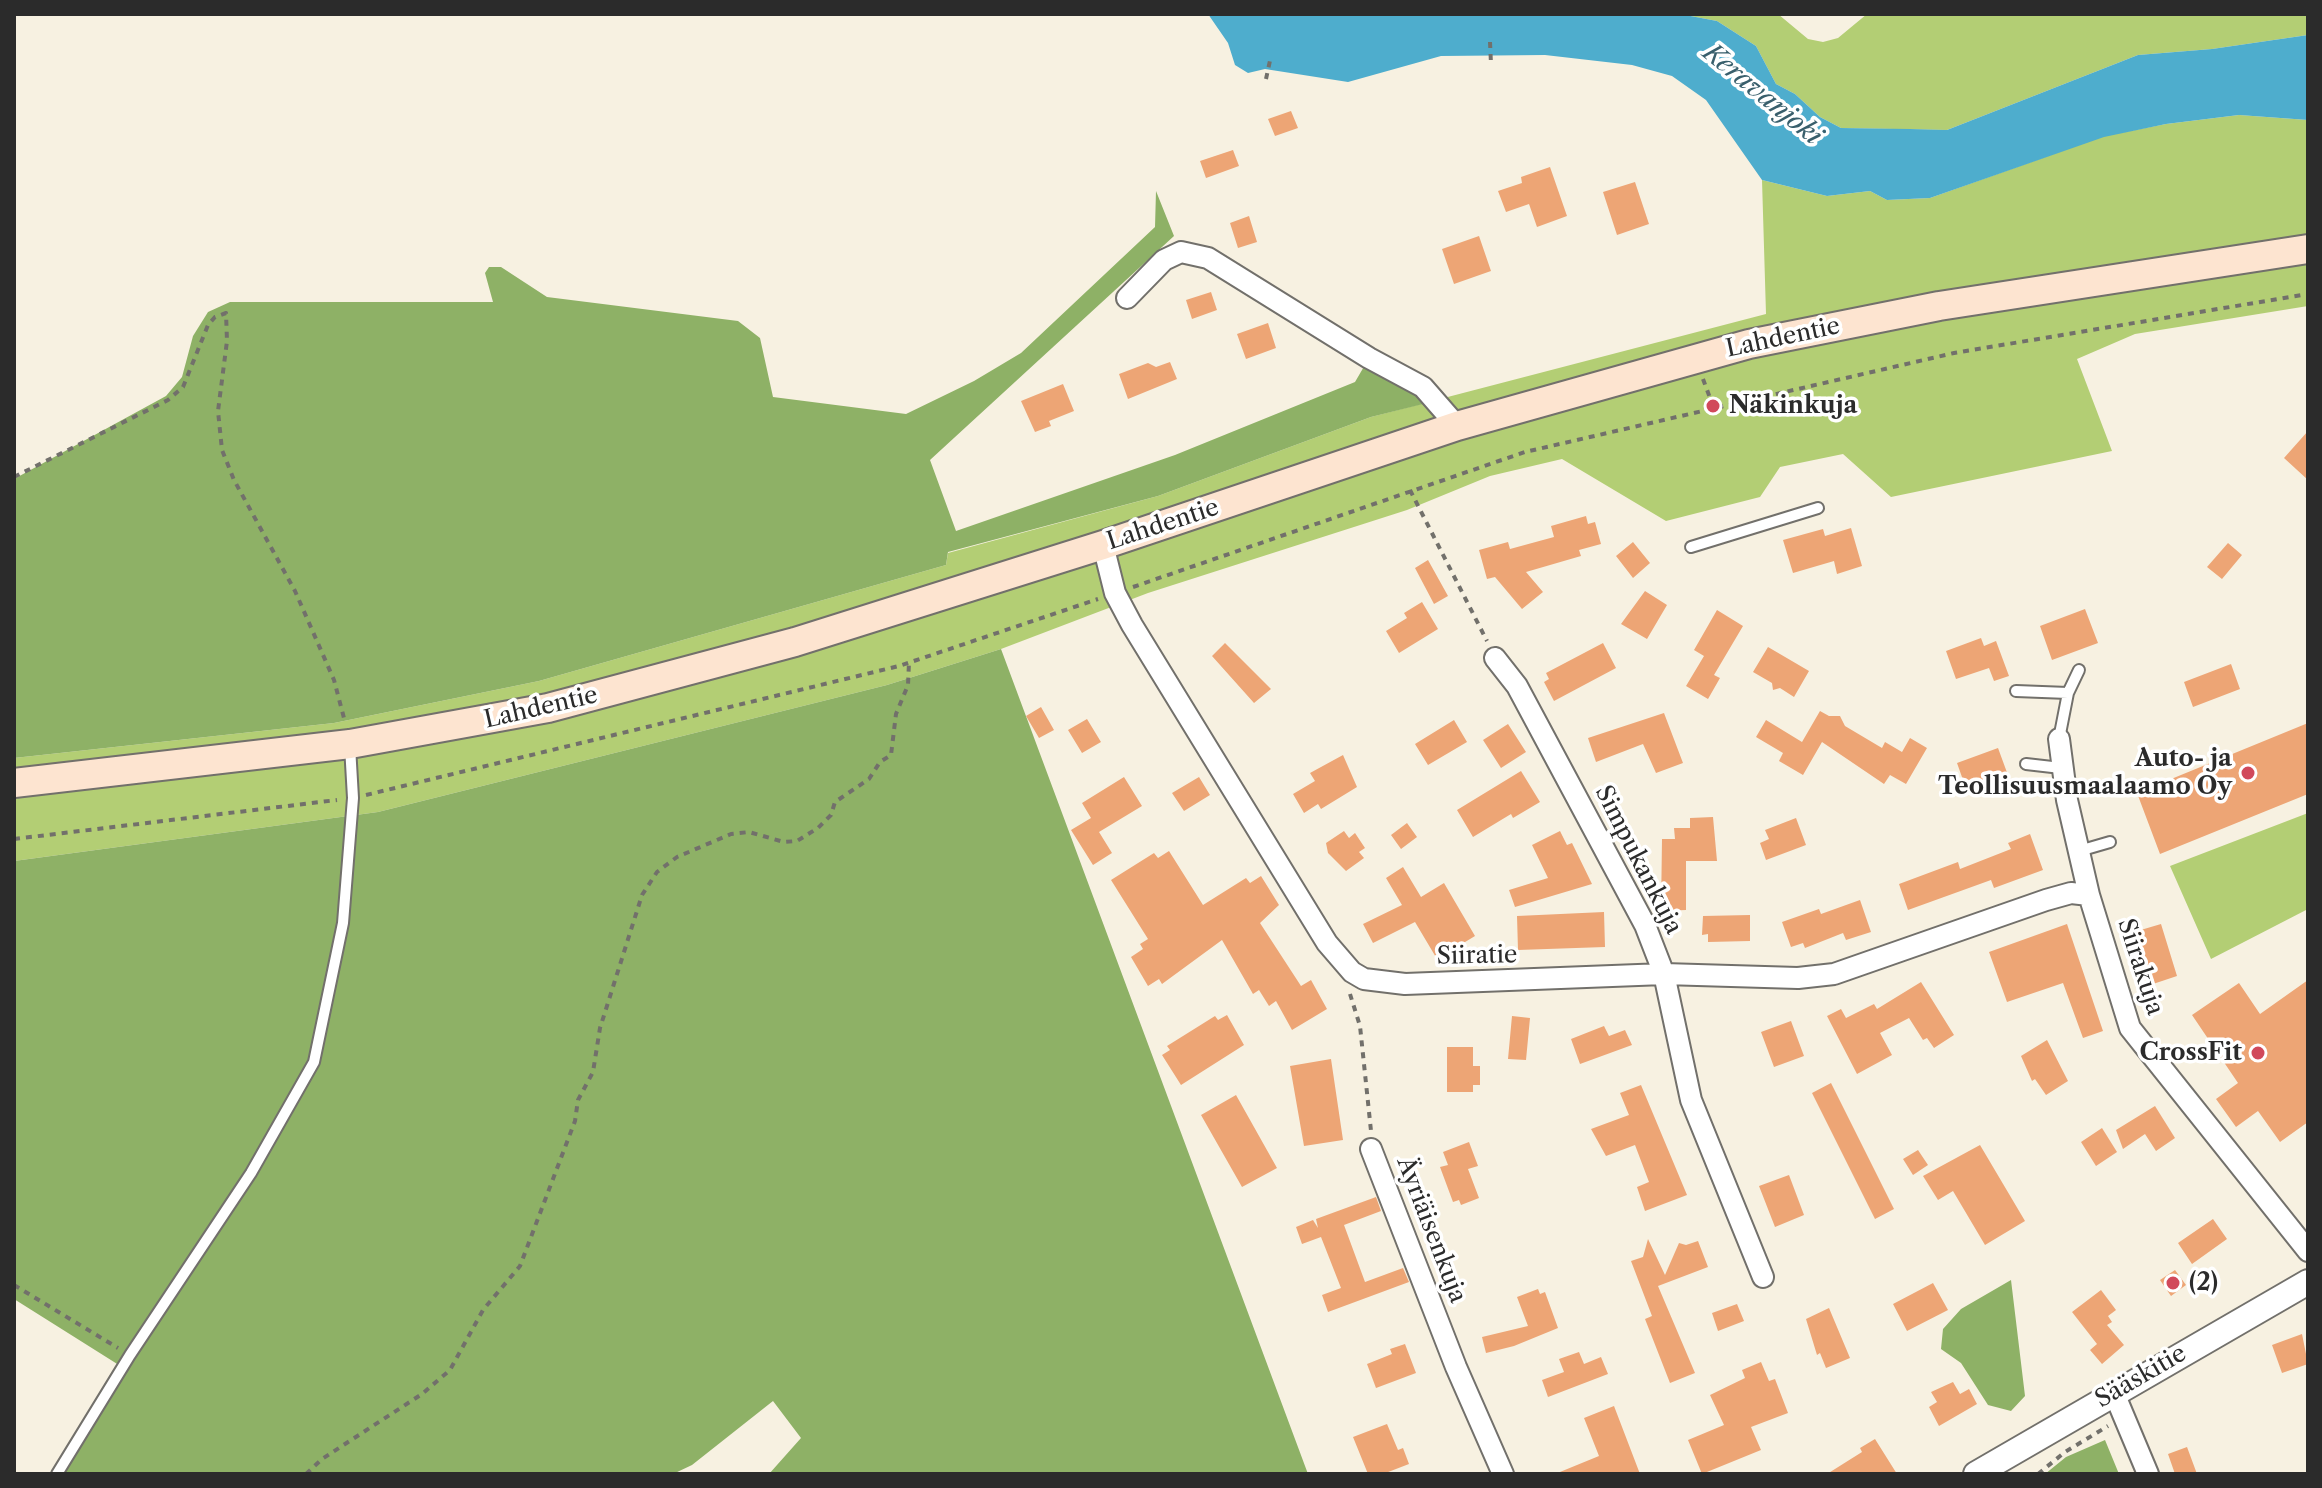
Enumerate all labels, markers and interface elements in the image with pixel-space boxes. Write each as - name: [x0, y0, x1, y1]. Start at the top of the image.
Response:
- water label: Keravanjoki: [1696, 38, 1828, 152]
- street label: Lahdentie: [1723, 312, 1843, 364]
- place label: Näkinkuja: [1729, 392, 1857, 420]
- marker: Näkinkuja: [1704, 397, 1722, 415]
- street label: Lahdentie: [1104, 493, 1222, 557]
- street label: Lahdentie: [481, 681, 601, 735]
- place label: Auto- ja Teollisuusmaalaamo Oy: [1938, 745, 2232, 801]
- marker: Auto- ja Teollisuusmaalaamo Oy: [2239, 764, 2257, 782]
- street label: Simpukankuja: [1588, 781, 1688, 939]
- street label: Siirakuja: [2111, 915, 2169, 1019]
- street label: Siiratie: [1436, 941, 1518, 971]
- place label: CrossFit: [2139, 1039, 2242, 1067]
- marker: CrossFit: [2249, 1044, 2267, 1062]
- street label: Äyriäisenkuja: [1390, 1153, 1472, 1307]
- place label: (2): [2189, 1269, 2218, 1297]
- marker: (2): [2164, 1274, 2182, 1292]
- street label: Sääskitie: [2090, 1339, 2192, 1415]

